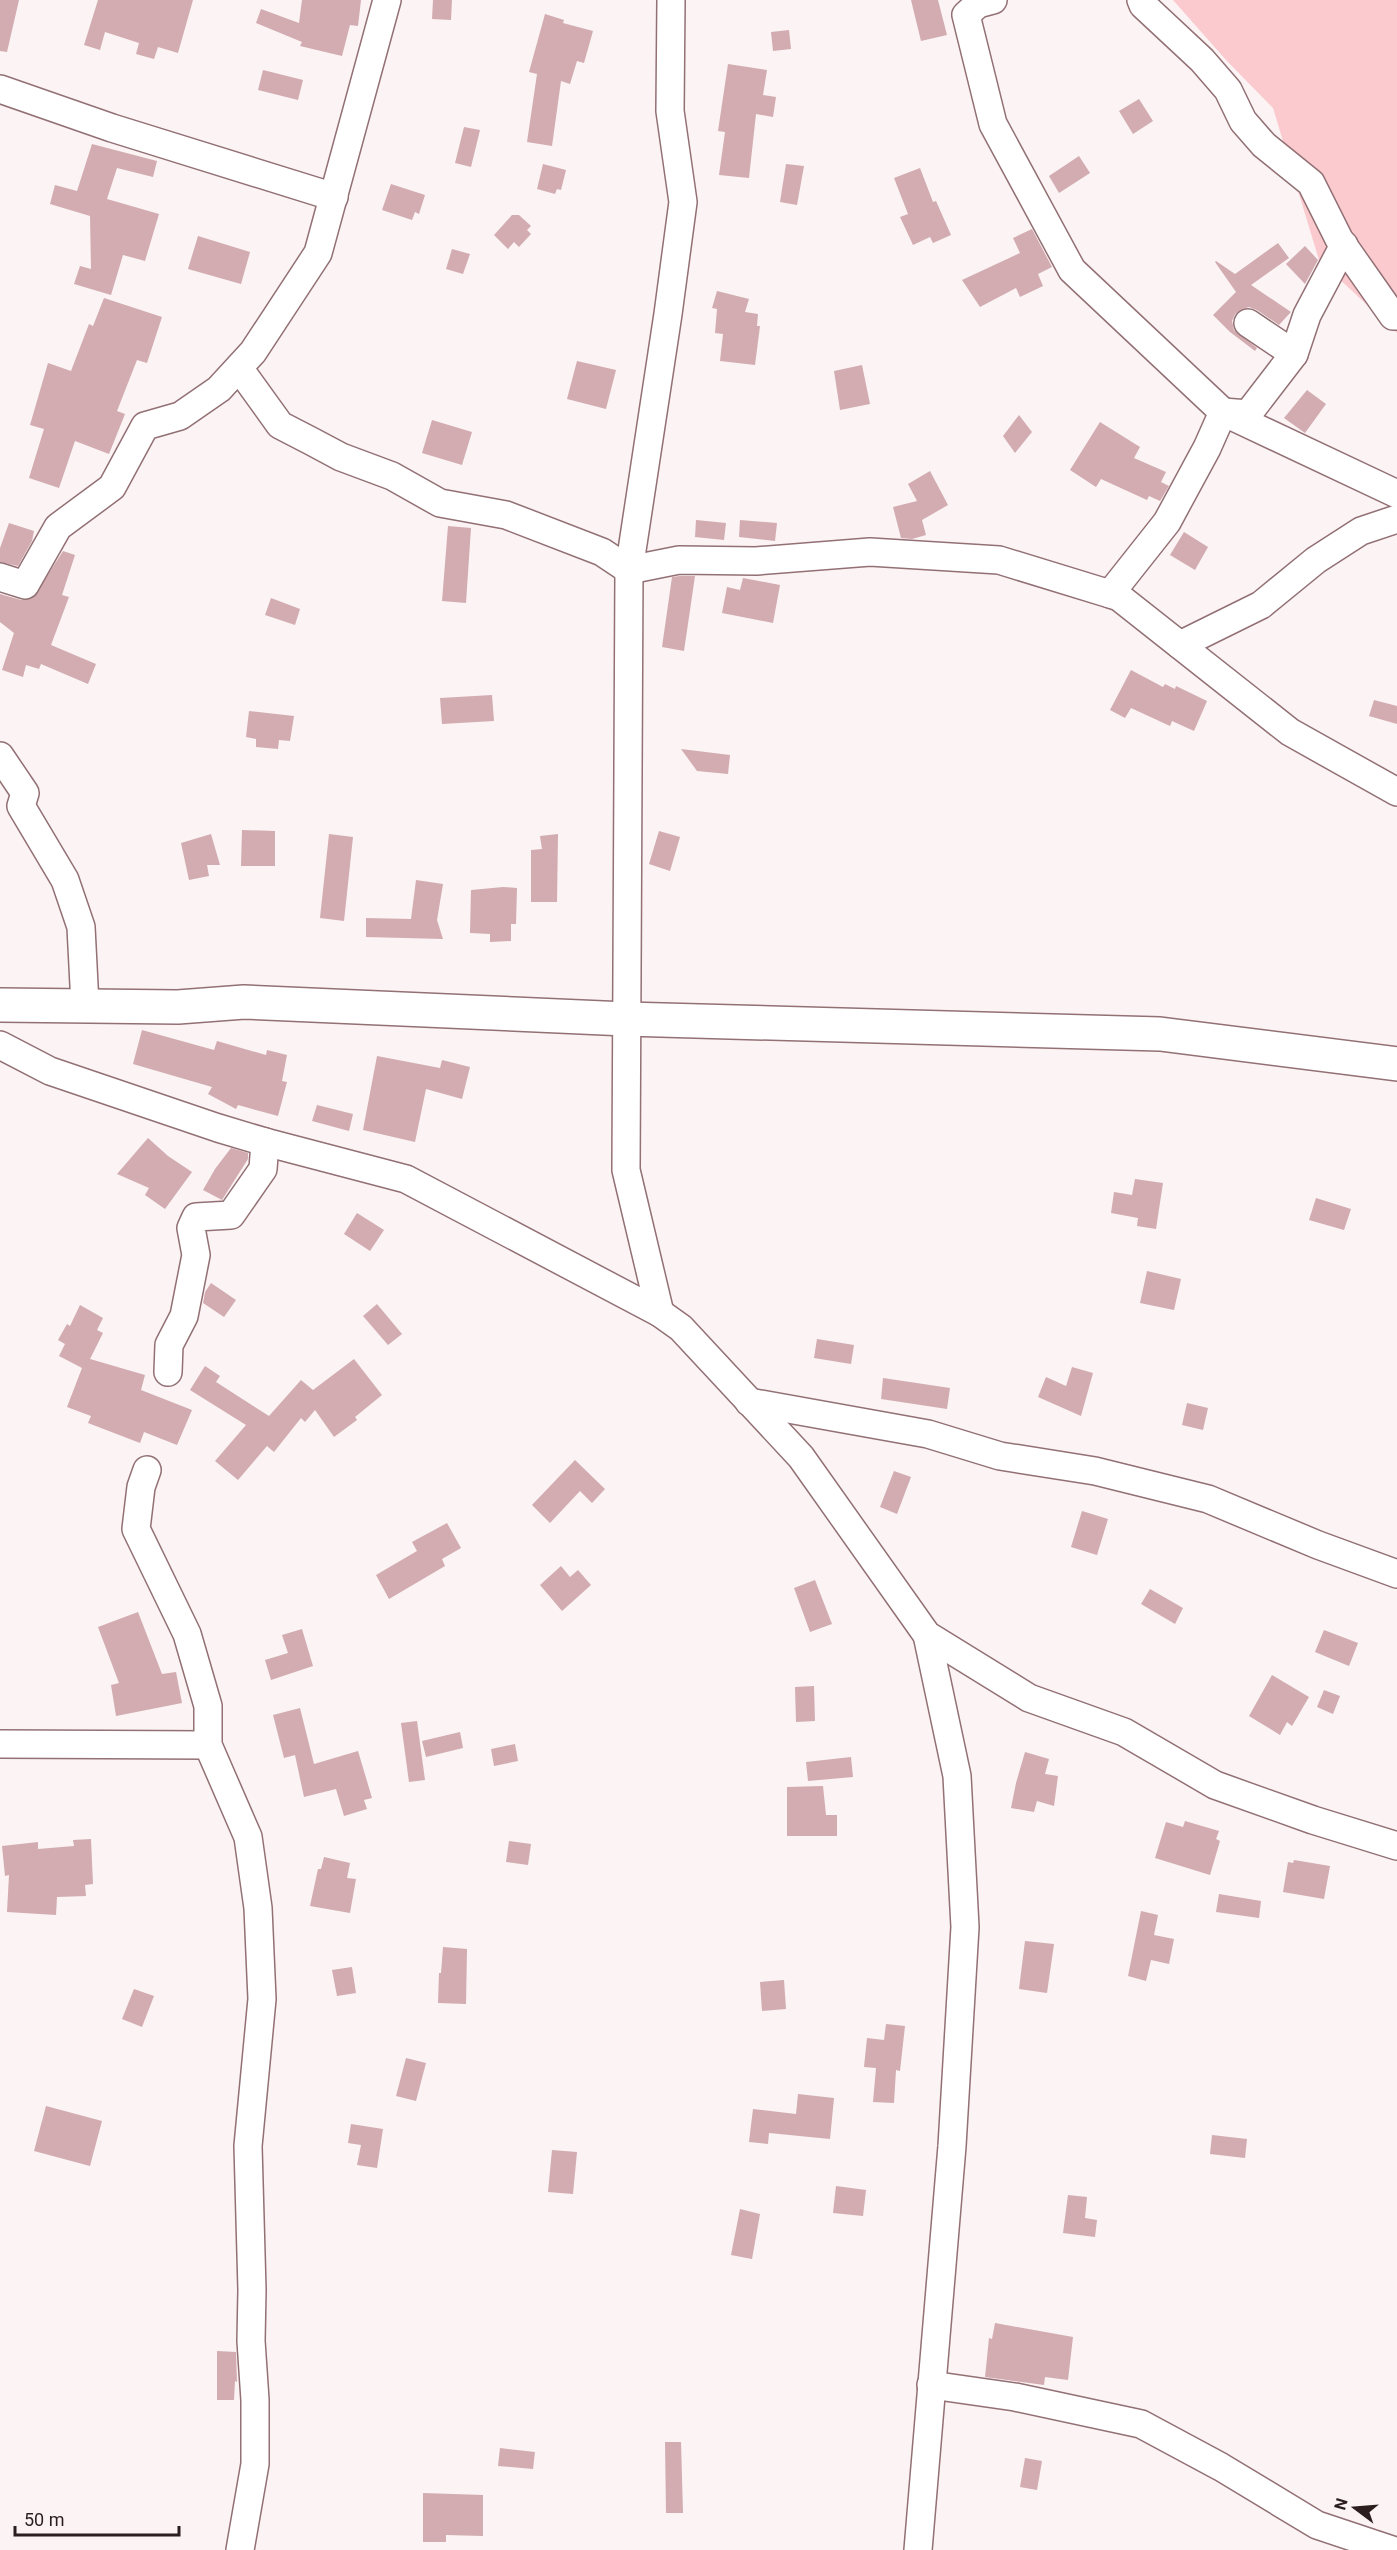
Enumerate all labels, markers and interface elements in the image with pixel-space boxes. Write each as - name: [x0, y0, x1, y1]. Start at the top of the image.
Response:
- north arrow: [1325, 2478, 1385, 2538]
- text: N: [1330, 2496, 1352, 2512]
- scale bar: [15, 2499, 178, 2537]
- text: 50 m: [24, 2509, 64, 2530]

